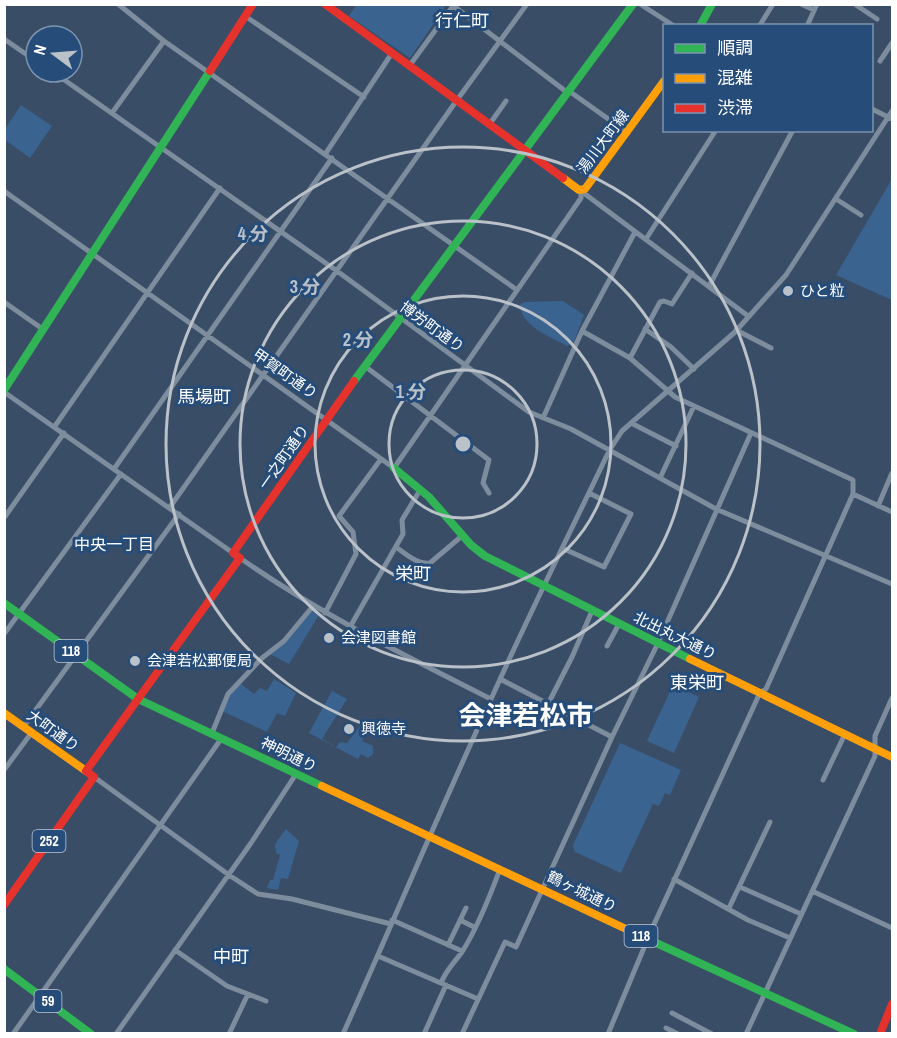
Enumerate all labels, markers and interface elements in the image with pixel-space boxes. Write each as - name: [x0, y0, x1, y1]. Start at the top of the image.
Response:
- district label: 行仁町: [435, 8, 489, 33]
- north arrow: [24, 24, 84, 84]
- legend: [663, 24, 873, 132]
- text: 順調: [717, 35, 753, 60]
- text: N: [28, 42, 51, 57]
- text: 混雑: [717, 65, 753, 90]
- text: 渋滞: [717, 95, 753, 120]
- street label: 湯川大町線: [572, 105, 634, 178]
- text: 4 分: [238, 221, 268, 246]
- text: 3 分: [290, 274, 320, 299]
- place label: ひと粒: [800, 280, 845, 301]
- marker: ひと粒: [781, 284, 795, 298]
- street label: 博労町通り: [396, 296, 469, 357]
- text: 2 分: [343, 327, 373, 352]
- street label: 甲賀町通り: [249, 343, 322, 404]
- text: 1 分: [396, 379, 426, 404]
- district label: 馬場町: [177, 384, 231, 409]
- street label: 一之町通り: [253, 420, 314, 493]
- centre of rings: [453, 434, 473, 454]
- district label: 中央一丁目: [74, 533, 154, 555]
- district label: 栄町: [395, 561, 431, 586]
- street label: 北出丸大通り: [630, 606, 720, 665]
- place label: 会津図書館: [341, 627, 416, 648]
- marker: 会津図書館: [322, 631, 336, 645]
- road number: 118: [54, 640, 88, 662]
- place label: 会津若松郵便局: [147, 650, 252, 671]
- marker: 会津若松郵便局: [128, 654, 142, 668]
- district label: 東栄町: [670, 670, 724, 695]
- district label: 会津若松市: [459, 697, 594, 733]
- street label: 大町通り: [23, 704, 84, 757]
- place label: 興徳寺: [361, 718, 406, 739]
- marker: 興徳寺: [342, 722, 356, 736]
- street label: 神明通り: [258, 732, 321, 777]
- road number: 252: [32, 830, 66, 852]
- street label: 鶴ヶ城通り: [544, 866, 621, 917]
- road number: 118: [624, 925, 658, 947]
- district label: 中町: [213, 944, 249, 969]
- road number: 59: [34, 990, 62, 1012]

